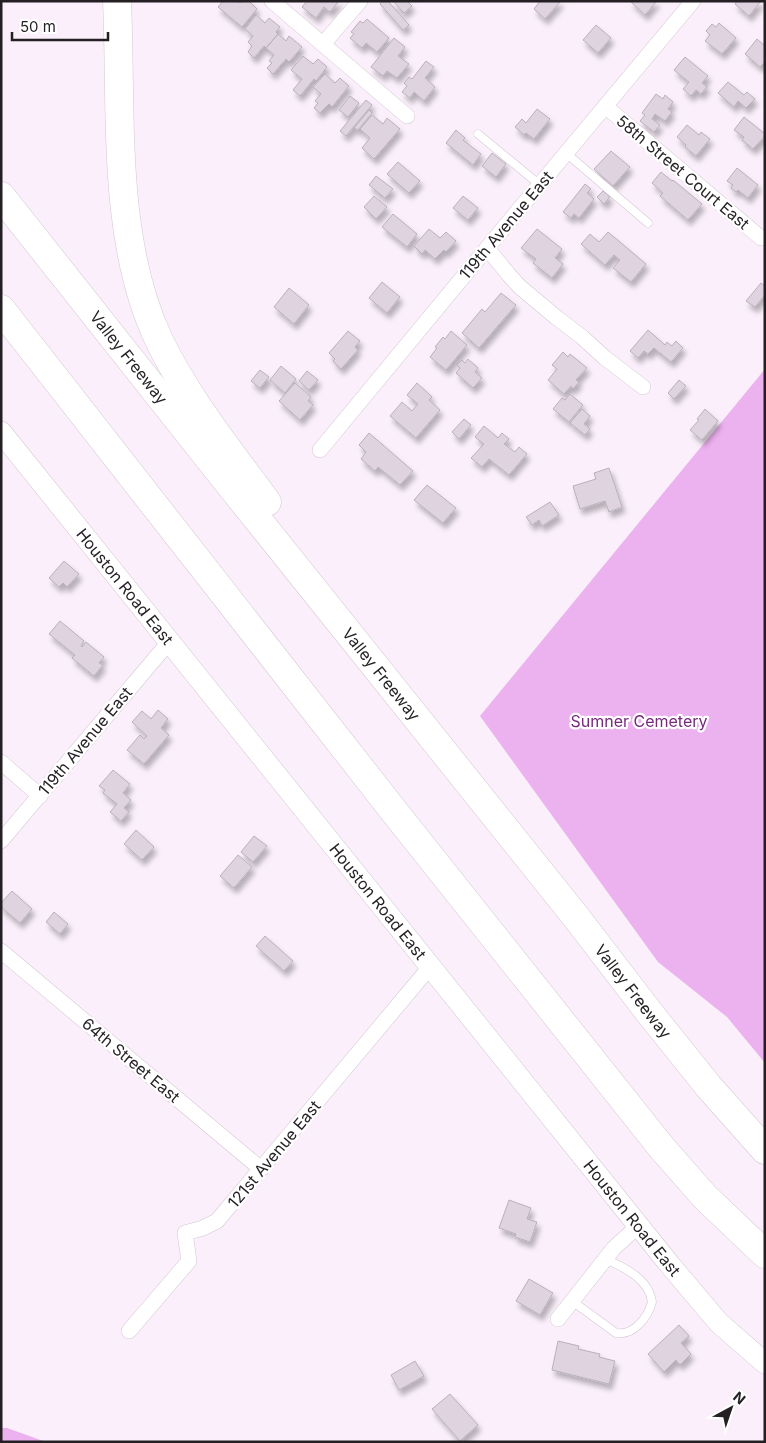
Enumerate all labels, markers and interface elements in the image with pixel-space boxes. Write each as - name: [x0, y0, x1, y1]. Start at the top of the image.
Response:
- scale bar: [12, 10, 109, 42]
- text: 50 m: [20, 17, 56, 36]
- street label: 58th Street Court East: [612, 111, 754, 233]
- street label: 119th Avenue East: [455, 167, 557, 283]
- street label: Valley Freeway: [86, 307, 172, 408]
- street label: Houston Road East: [72, 524, 178, 649]
- street label: Valley Freeway: [338, 624, 425, 725]
- street label: 119th Avenue East: [34, 683, 136, 799]
- park label: Sumner Cemetery: [570, 711, 708, 731]
- street label: Houston Road East: [325, 839, 431, 964]
- street label: Valley Freeway: [591, 940, 676, 1042]
- street label: 64th Street East: [78, 1013, 184, 1107]
- street label: 121st Avenue East: [223, 1096, 325, 1212]
- street label: Houston Road East: [579, 1156, 685, 1280]
- north arrow: [706, 1383, 756, 1433]
- text: N: [730, 1388, 749, 1408]

